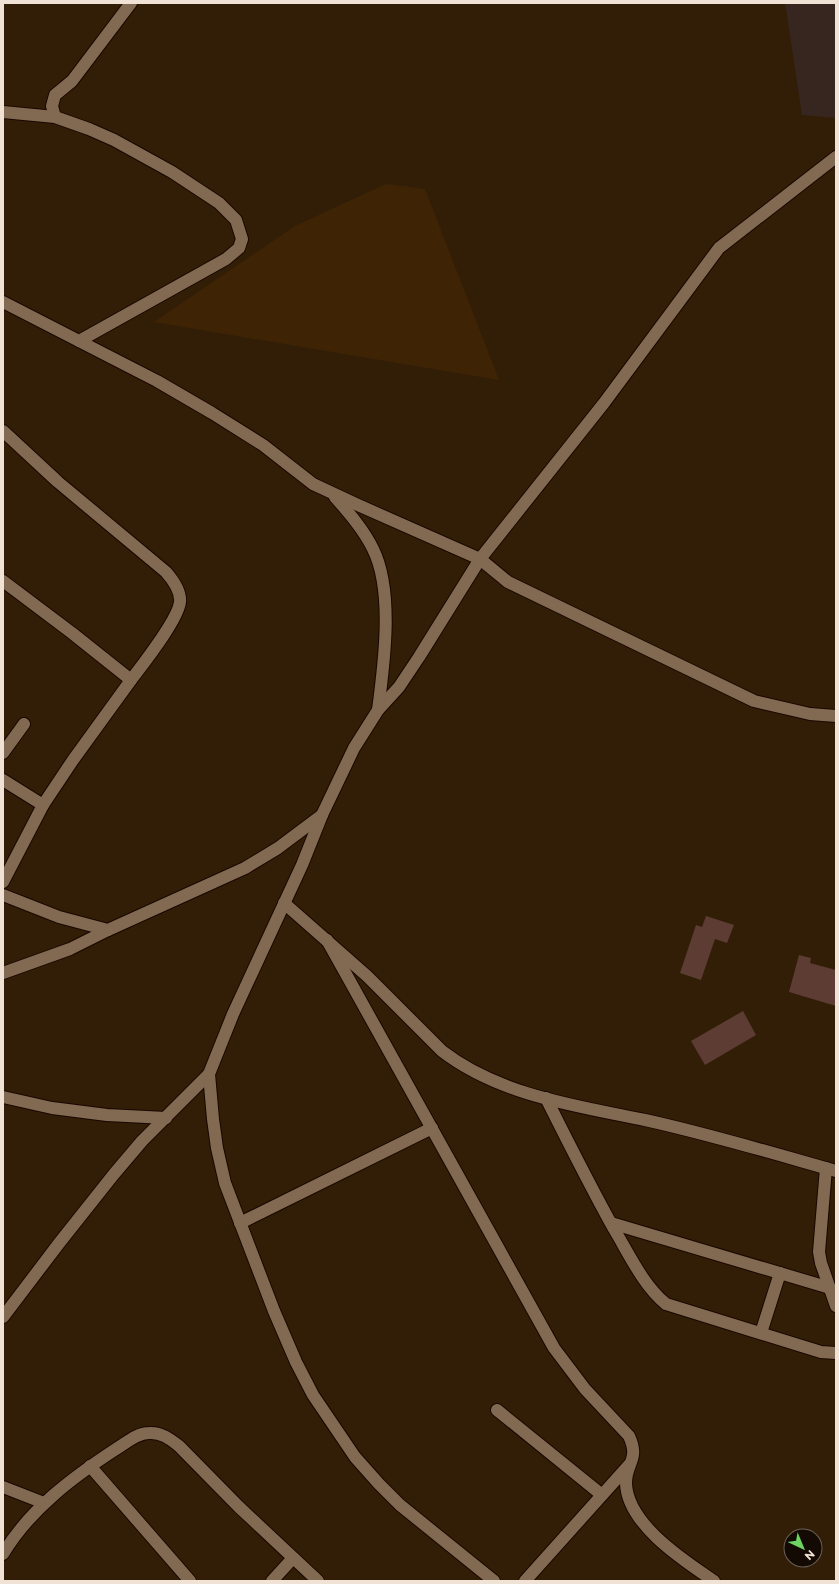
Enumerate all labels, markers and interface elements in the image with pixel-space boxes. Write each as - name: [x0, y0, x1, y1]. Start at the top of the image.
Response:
- north arrow: [783, 1528, 823, 1568]
- text: N: [802, 1547, 818, 1563]

